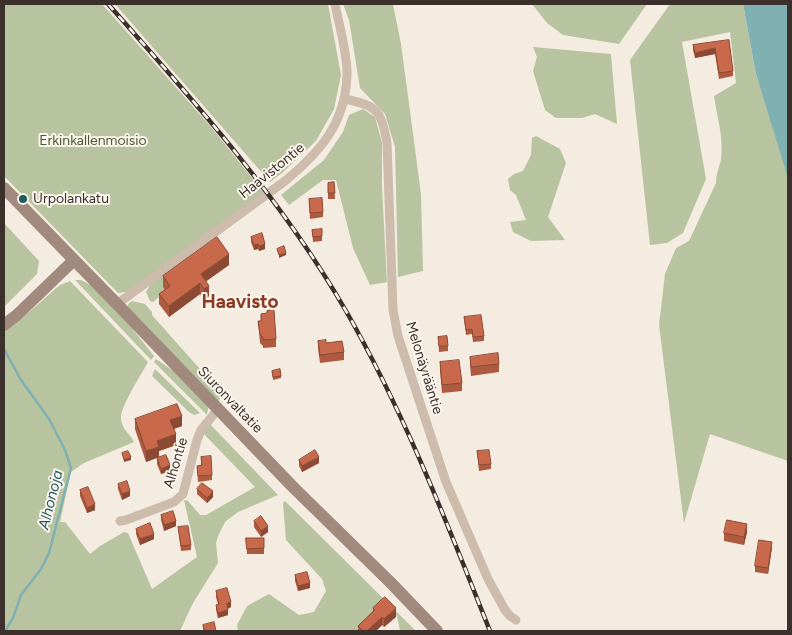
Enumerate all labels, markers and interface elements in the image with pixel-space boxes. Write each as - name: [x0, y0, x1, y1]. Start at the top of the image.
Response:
- park label: Erkinkallenmoisio: [39, 133, 147, 149]
- street label: Haavistontie: [236, 140, 308, 202]
- place label: Urpolankatu: [33, 191, 109, 207]
- marker: Urpolankatu: [17, 193, 29, 205]
- district label: Haavisto: [201, 291, 279, 313]
- street label: Melonäyrääntie: [402, 320, 446, 416]
- street label: Siuronvaltatie: [194, 363, 266, 437]
- street label: Alhontie: [160, 435, 192, 491]
- water label: Alhonoja: [35, 469, 67, 531]

